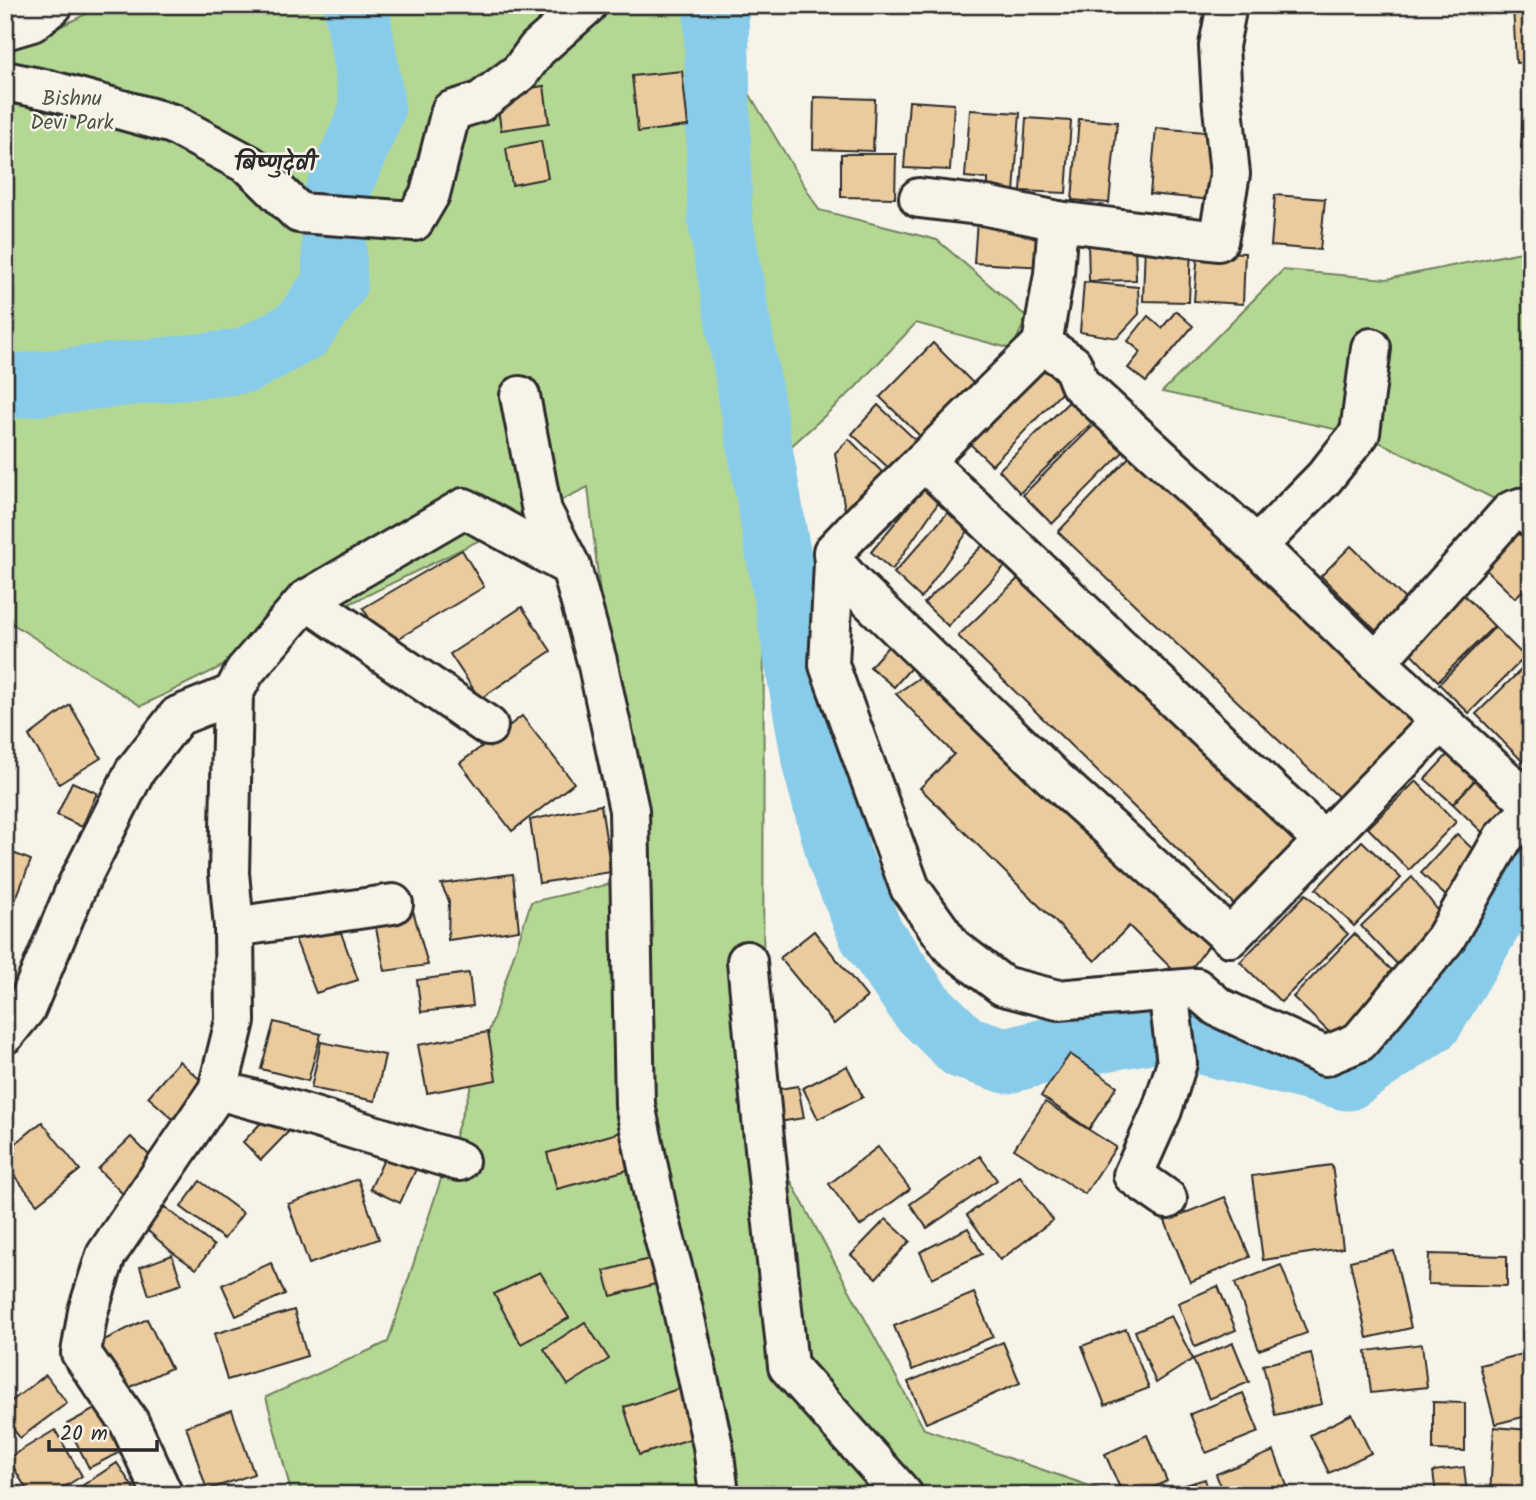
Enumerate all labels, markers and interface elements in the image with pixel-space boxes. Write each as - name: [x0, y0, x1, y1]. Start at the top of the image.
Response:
- park label: Bishnu Devi Park: [30, 83, 114, 140]
- district label: बिष्णुदेवी: [234, 146, 320, 182]
- scale bar: [49, 1409, 158, 1453]
- text: 20 m: [60, 1418, 108, 1451]

